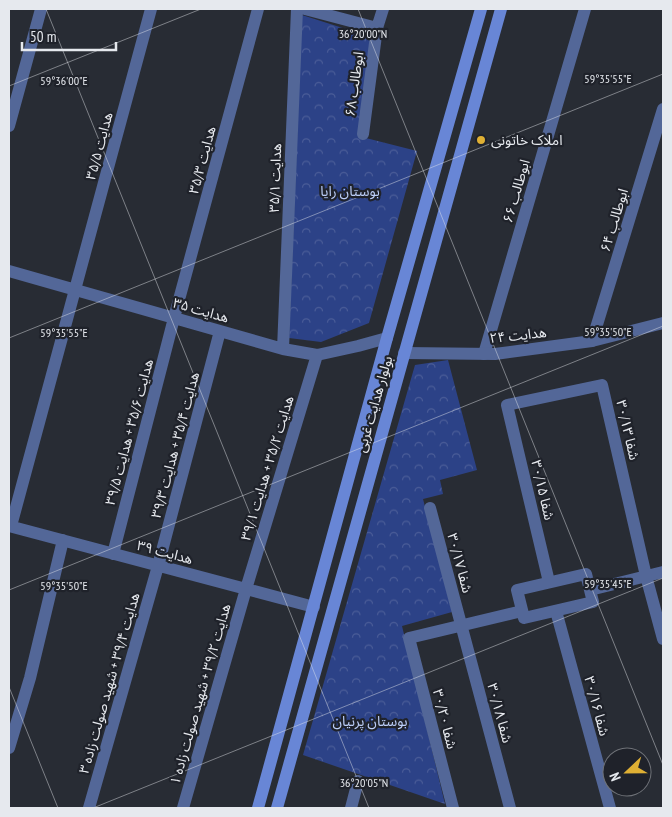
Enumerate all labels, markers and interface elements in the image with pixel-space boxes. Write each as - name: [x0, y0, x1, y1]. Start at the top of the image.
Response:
- scale bar: [22, 20, 116, 52]
- text: 36°20'00"N: [339, 26, 387, 41]
- text: 50 m: [30, 27, 56, 46]
- street label: ابوطالب ۶۸: [341, 50, 367, 118]
- text: 59°35'55"E: [584, 71, 632, 86]
- text: 59°36'00"E: [40, 73, 88, 88]
- street label: هدایت ۳۵/۵: [81, 110, 117, 182]
- street label: هدایت ۳۵/۳: [184, 124, 220, 196]
- place label: املاک خاتونی: [491, 131, 563, 149]
- marker: املاک خاتونی: [475, 134, 487, 146]
- street label: هدایت ۳۵/۱: [265, 143, 285, 213]
- street label: ابوطالب ۶۶: [498, 157, 534, 225]
- park label: بوستان رایا: [320, 182, 380, 200]
- street label: ابوطالب ۶۴: [596, 186, 632, 254]
- street label: هدایت ۳۵: [171, 293, 231, 327]
- street label: هدایت ۲۴: [489, 323, 547, 347]
- text: 59°35'50"E: [584, 324, 632, 339]
- text: 59°35'55"E: [40, 325, 88, 340]
- street label: بولوار هدایت غربی: [352, 353, 396, 454]
- street label: هدایت ۳۵/۶ + هدایت ۳۹/۵: [101, 357, 157, 507]
- street label: هدایت ۳۵/۴ + هدایت ۳۹/۳: [147, 370, 203, 520]
- street label: هدایت ۳۵/۲ + هدایت ۳۹/۱: [236, 393, 298, 543]
- street label: شفا ۳۰/۱۳: [612, 398, 644, 462]
- street label: شفا ۳۰/۱۵: [527, 458, 559, 522]
- street label: شفا ۳۰/۱۷: [443, 531, 477, 595]
- street label: هدایت ۳۹: [135, 536, 195, 568]
- text: 59°35'45"E: [584, 576, 632, 591]
- text: 59°35'50"E: [40, 578, 88, 593]
- street label: هدایت ۳۹/۴ + شهید صولت زاده ۳: [75, 590, 143, 776]
- street label: هدایت ۳۹/۲ + شهید صولت زاده ۱: [166, 601, 234, 787]
- street label: شفا ۳۰/۱۶: [580, 674, 614, 738]
- street label: شفا ۳۰/۱۸: [483, 681, 517, 745]
- street label: شفا ۳۰/۲۰: [429, 687, 461, 751]
- park label: بوستان پرنیان: [332, 712, 408, 731]
- north arrow: [602, 747, 652, 797]
- text: N: [605, 770, 625, 784]
- text: 36°20'05"N: [340, 775, 388, 790]

